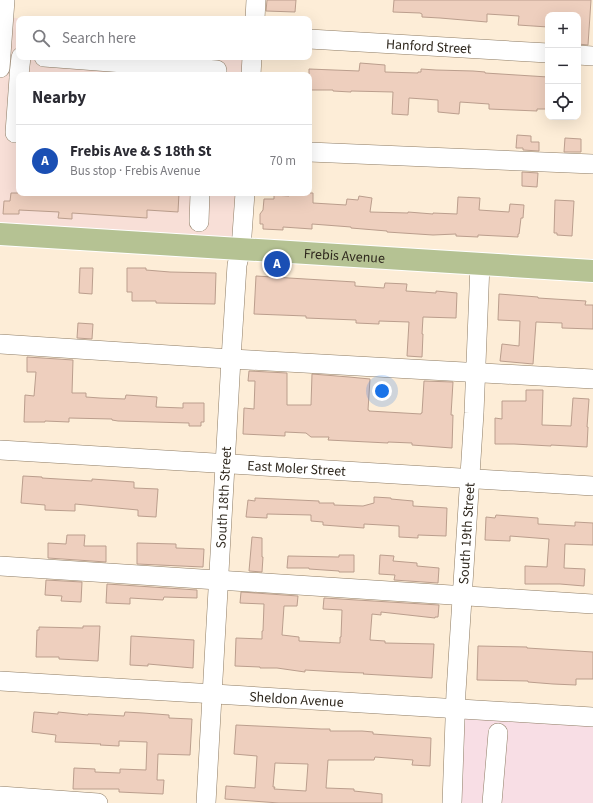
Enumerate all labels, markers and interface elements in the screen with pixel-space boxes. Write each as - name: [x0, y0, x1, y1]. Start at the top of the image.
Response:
- map controls: [545, 12, 581, 120]
- button: +: [545, 12, 581, 48]
- search box: [16, 16, 312, 60]
- icon: search: [30, 27, 52, 49]
- text: Search here: [62, 28, 136, 49]
- street label: Hanford Street: [385, 35, 472, 60]
- button: −: [545, 48, 581, 84]
- button: locate: [545, 84, 581, 120]
- text: Nearby: [32, 86, 86, 110]
- text: Frebis Ave & S 18th St: [70, 141, 212, 162]
- text: A: [41, 152, 49, 170]
- text: 70 m: [270, 152, 296, 170]
- text: Bus stop · Frebis Avenue: [70, 162, 200, 180]
- street label: Frebis Avenue: [303, 244, 386, 269]
- pin: A: [264, 249, 290, 279]
- your location: [372, 381, 392, 401]
- street label: South 18th Street: [211, 446, 237, 549]
- street label: East Moler Street: [247, 456, 347, 482]
- street label: South 19th Street: [454, 482, 481, 585]
- street label: Sheldon Avenue: [249, 687, 344, 713]

